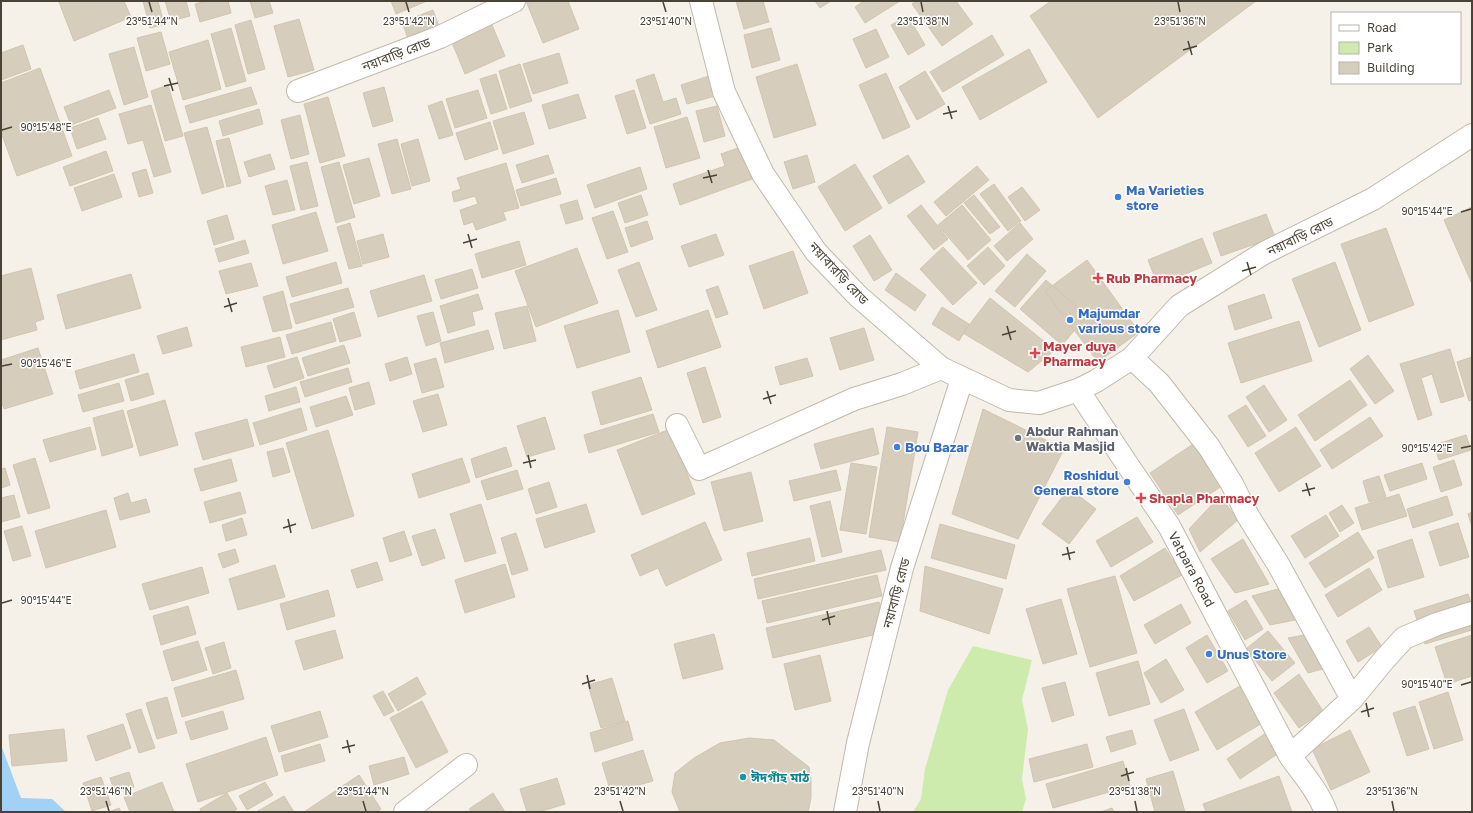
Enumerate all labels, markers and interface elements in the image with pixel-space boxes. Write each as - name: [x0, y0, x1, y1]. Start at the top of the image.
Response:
- legend: [1331, 12, 1461, 84]
- text: 23°51'44"N: [126, 15, 178, 27]
- text: 23°51'42"N: [383, 15, 435, 27]
- text: 23°51'40"N: [640, 15, 692, 27]
- text: 23°51'38"N: [897, 15, 949, 27]
- text: 23°51'36"N: [1154, 15, 1206, 27]
- text: Road: [1367, 20, 1396, 35]
- street label: নয়াবাড়ি রোড: [359, 33, 433, 75]
- text: Park: [1367, 40, 1393, 55]
- text: Building: [1367, 60, 1415, 75]
- text: 90°15'48"E: [20, 121, 72, 133]
- place label: Ma Varieties store: [1126, 182, 1204, 213]
- marker: Ma Varieties store: [1113, 192, 1123, 202]
- text: 90°15'44"E: [1401, 205, 1453, 217]
- street label: নয়াবাড়ি রোড: [1263, 213, 1336, 259]
- street label: নয়াবারড়ি রোড: [805, 238, 872, 308]
- place label: Rub Pharmacy: [1106, 270, 1197, 286]
- marker: Rub Pharmacy: [1093, 273, 1103, 283]
- place label: Majumdar various store: [1078, 305, 1161, 336]
- marker: Majumdar various store: [1065, 315, 1075, 325]
- place label: Mayer duya Pharmacy: [1043, 338, 1117, 369]
- marker: Mayer duya Pharmacy: [1030, 348, 1040, 358]
- text: 90°15'46"E: [20, 357, 72, 369]
- place label: Abdur Rahman Waktia Masjid: [1026, 423, 1118, 454]
- marker: Abdur Rahman Waktia Masjid: [1013, 433, 1023, 443]
- place label: Bou Bazar: [905, 439, 969, 455]
- marker: Bou Bazar: [892, 442, 902, 452]
- text: 90°15'42"E: [1402, 442, 1452, 454]
- place label: Roshidul General store: [1033, 467, 1120, 498]
- marker: Roshidul General store: [1122, 477, 1132, 487]
- place label: Shapla Pharmacy: [1149, 490, 1260, 506]
- marker: Shapla Pharmacy: [1136, 493, 1146, 503]
- street label: Vatpara Road: [1165, 529, 1219, 609]
- street label: নয়াবাড়ি রোড: [879, 556, 913, 631]
- text: 90°15'44"E: [20, 594, 72, 606]
- place label: Unus Store: [1217, 646, 1287, 662]
- marker: Unus Store: [1204, 649, 1214, 659]
- text: 90°15'40"E: [1401, 678, 1453, 690]
- place label: ঈদগাঁহ মাঠ: [750, 769, 810, 785]
- marker: ঈদগাঁহ মাঠ: [738, 772, 748, 782]
- text: 23°51'46"N: [80, 785, 132, 797]
- text: 23°51'44"N: [337, 785, 389, 797]
- text: 23°51'42"N: [594, 785, 646, 797]
- text: 23°51'40"N: [852, 785, 904, 797]
- text: 23°51'38"N: [1109, 785, 1161, 797]
- text: 23°51'36"N: [1366, 785, 1418, 797]

